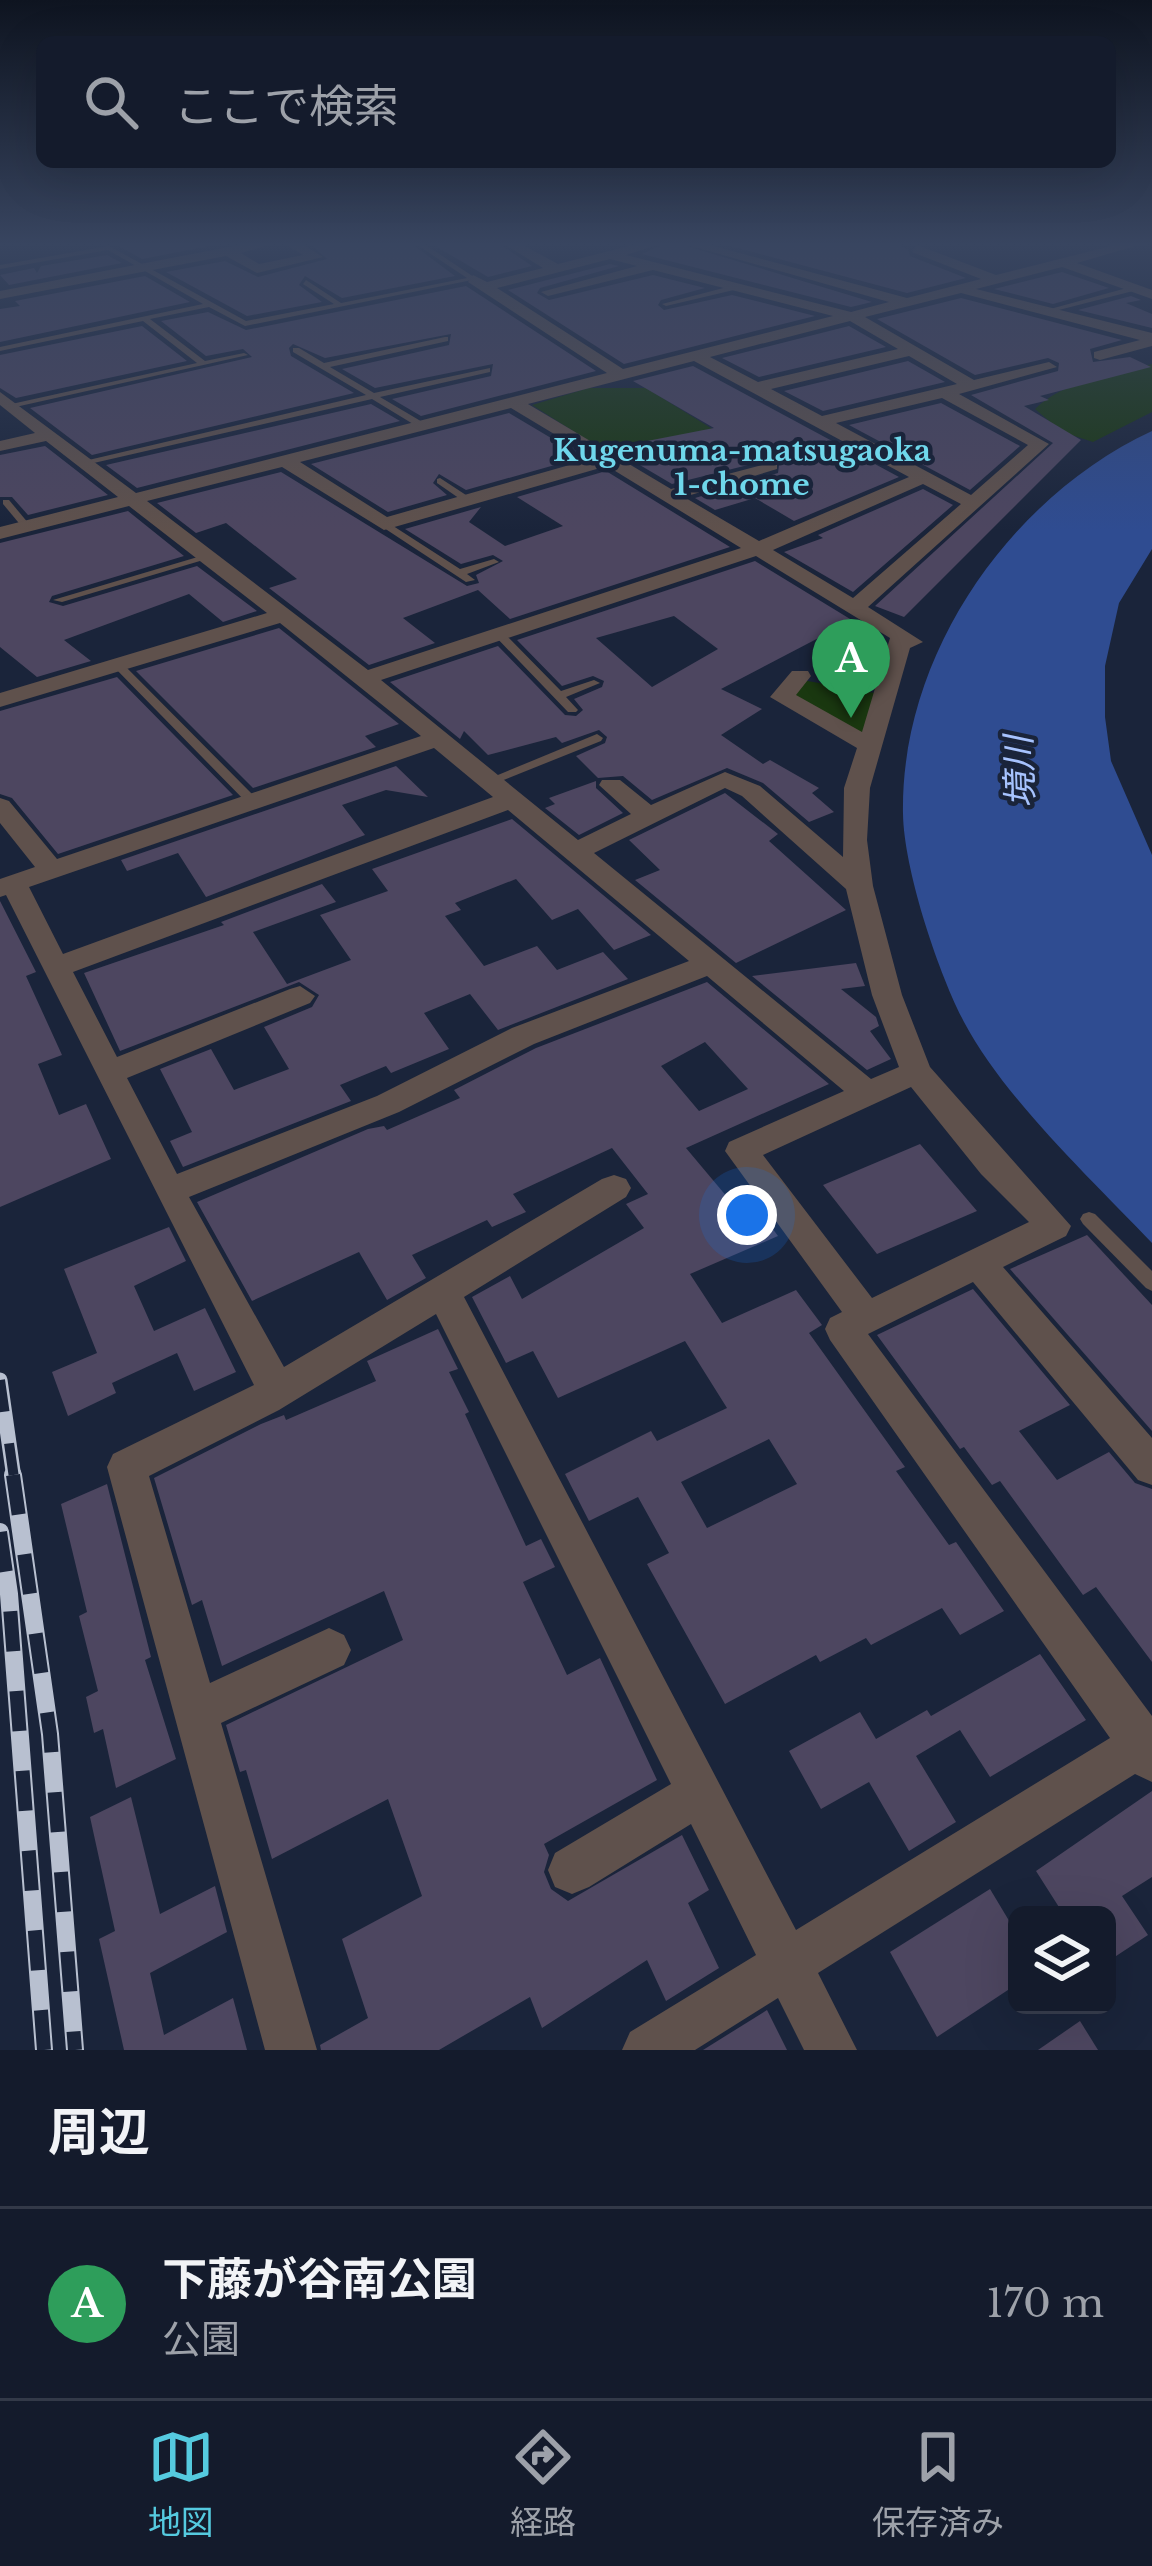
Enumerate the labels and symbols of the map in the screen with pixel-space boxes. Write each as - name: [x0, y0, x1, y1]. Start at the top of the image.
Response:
- district label: Kugenuma-matsugaoka 1-chome: [553, 432, 931, 503]
- pin: A: [812, 619, 890, 718]
- water label: 境川: [996, 731, 1043, 809]
- your location: [717, 1185, 777, 1245]

